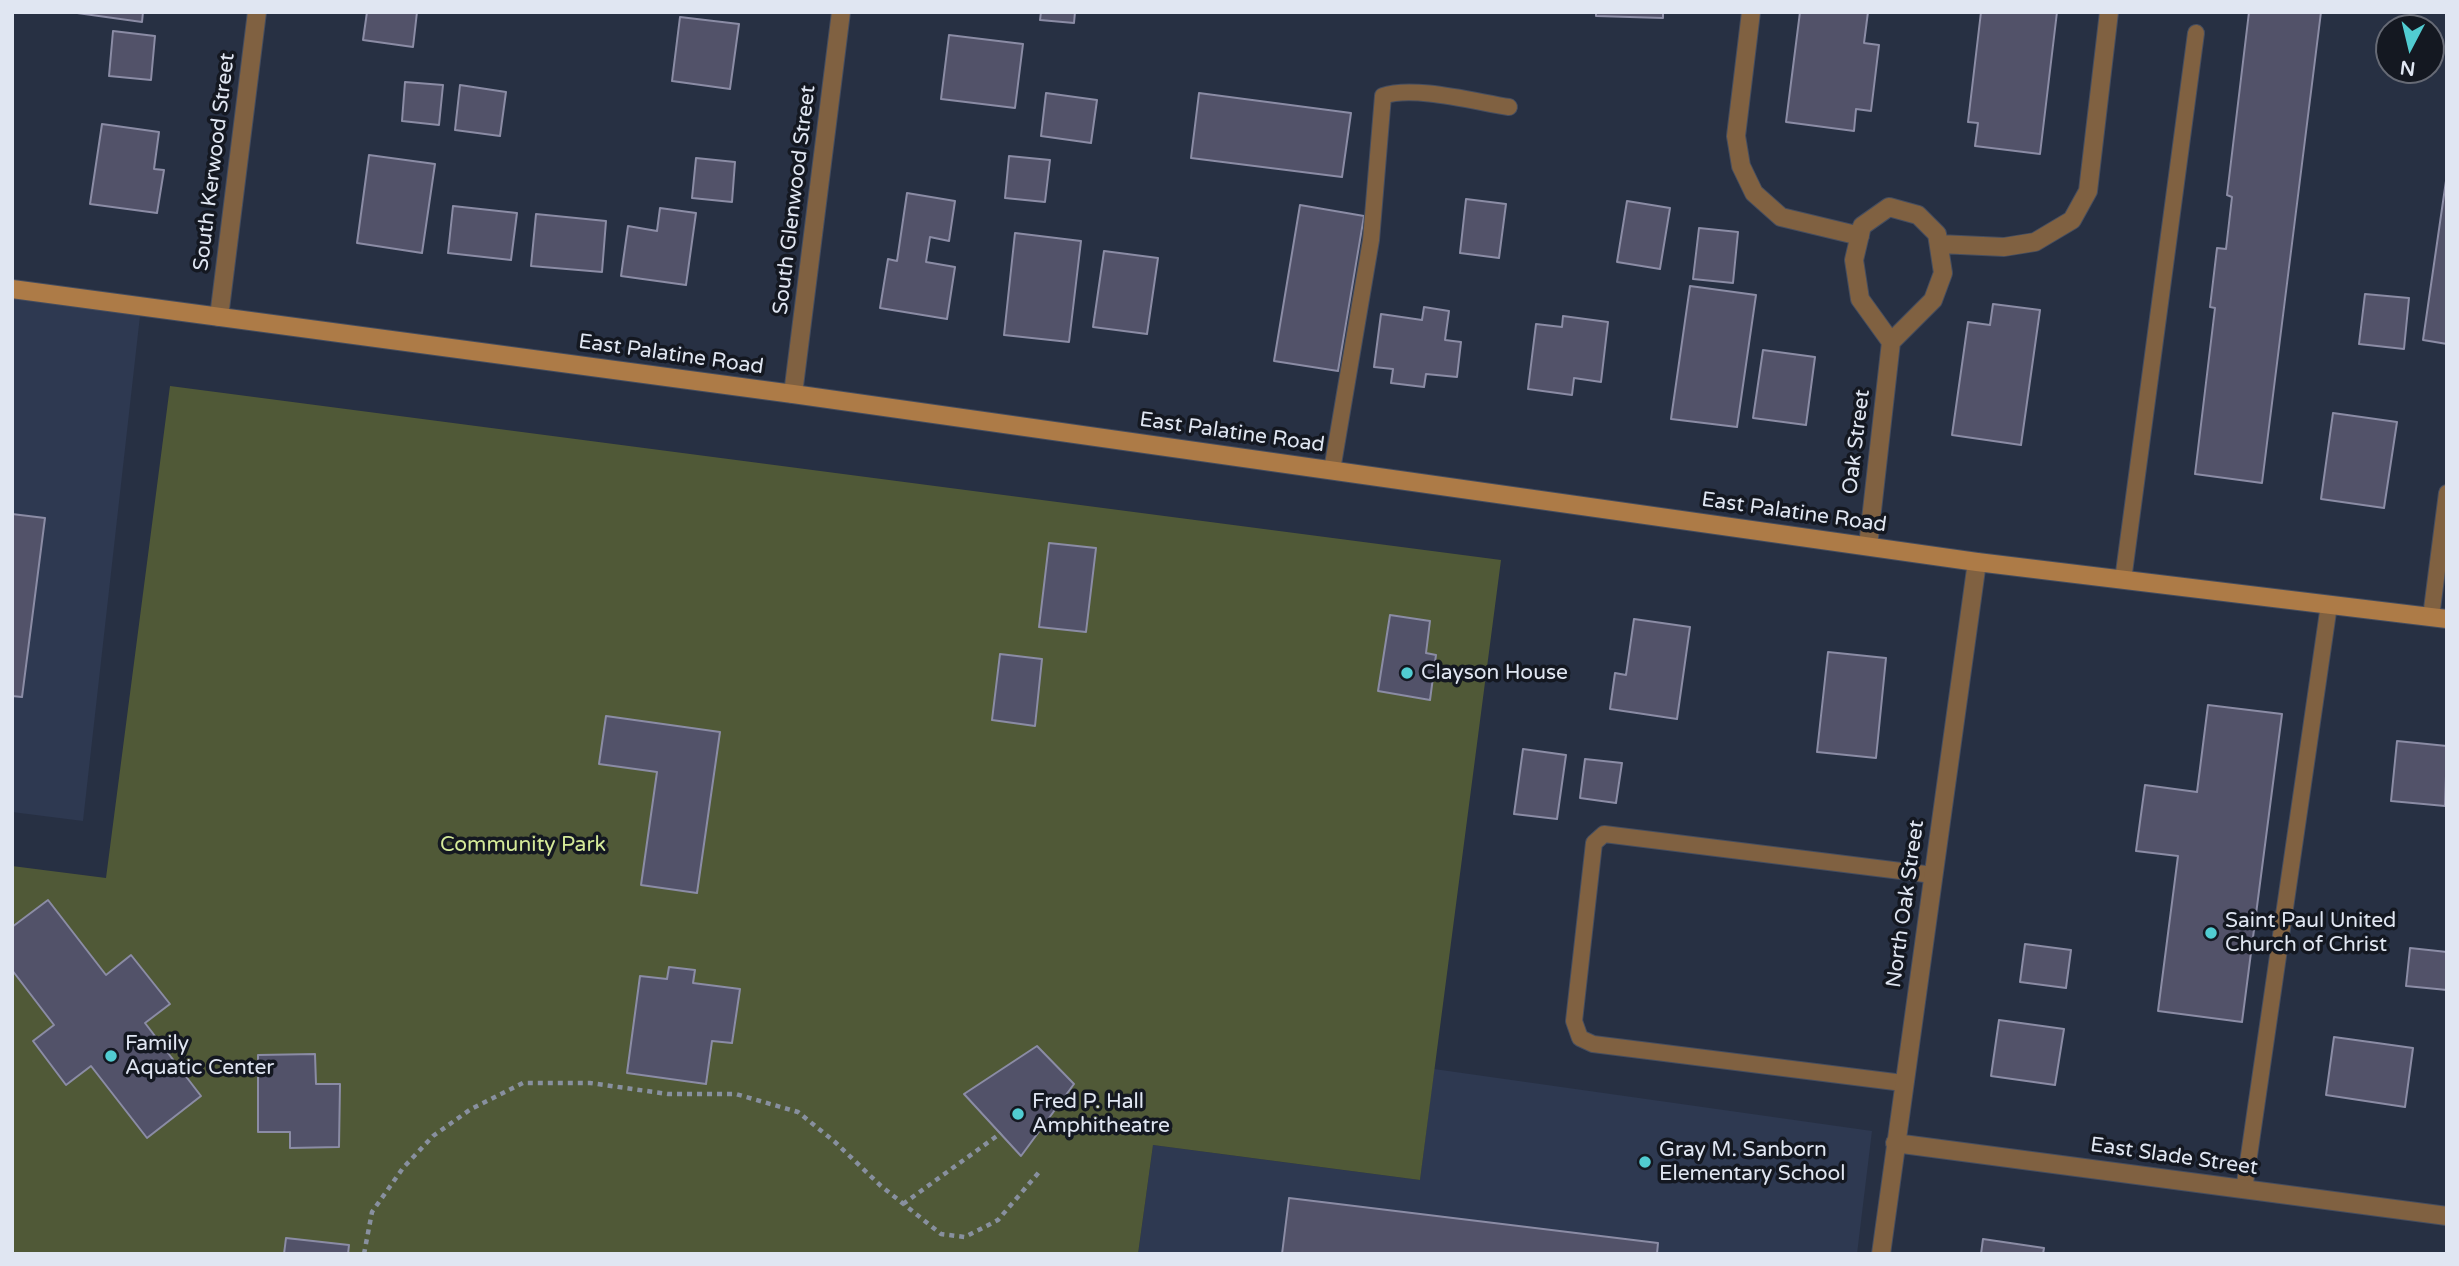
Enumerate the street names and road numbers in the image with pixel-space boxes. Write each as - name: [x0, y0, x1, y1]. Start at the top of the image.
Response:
- street label: South Kerwood Street: [189, 52, 241, 272]
- street label: South Glenwood Street: [768, 84, 822, 316]
- street label: East Palatine Road: [577, 330, 765, 380]
- street label: Oak Street: [1838, 388, 1876, 496]
- street label: East Palatine Road: [1138, 408, 1326, 458]
- street label: East Palatine Road: [1700, 488, 1888, 538]
- street label: North Oak Street: [1882, 818, 1930, 990]
- street label: East Slade Street: [2089, 1133, 2259, 1181]

